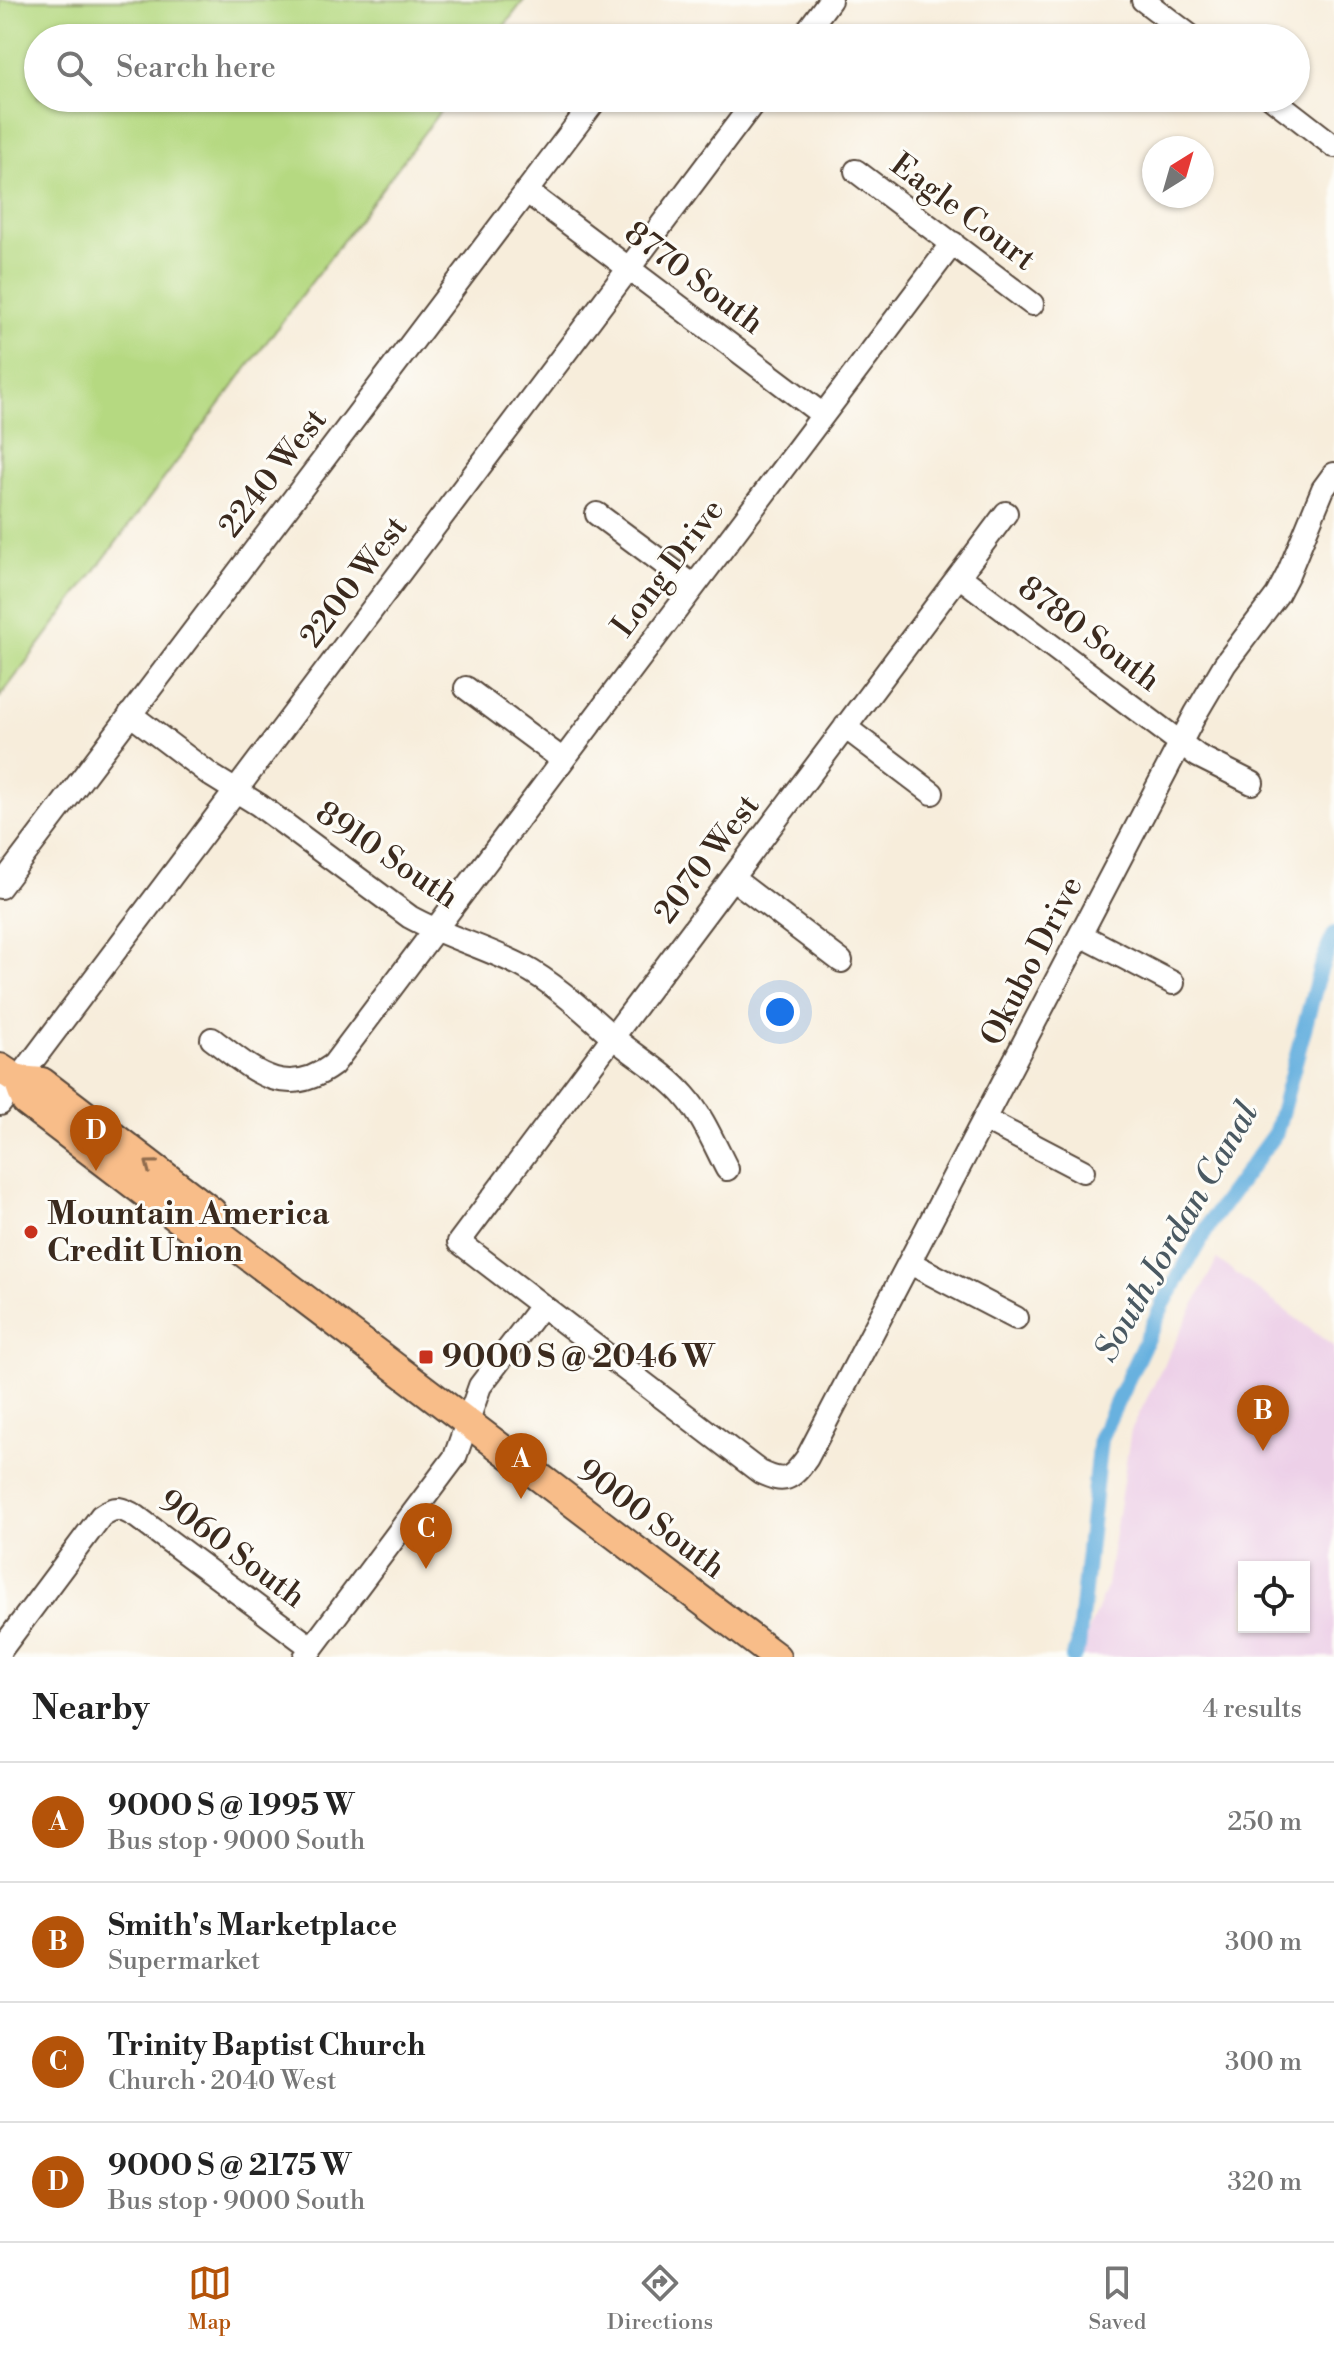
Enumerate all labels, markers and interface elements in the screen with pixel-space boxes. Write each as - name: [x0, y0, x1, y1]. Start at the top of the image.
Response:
- search box: [24, 24, 1310, 112]
- icon: search: [52, 46, 96, 90]
- text: Search here: [116, 49, 276, 87]
- north arrow: [1142, 136, 1214, 208]
- street label: Eagle Court: [883, 144, 1043, 280]
- street label: 8770 South: [617, 213, 771, 343]
- street label: 2240 West: [210, 401, 336, 545]
- street label: Long Drive: [603, 491, 733, 645]
- street label: 2200 West: [292, 508, 416, 656]
- street label: 8780 South: [1010, 568, 1168, 700]
- street label: 2070 West: [646, 787, 768, 931]
- street label: 8910 South: [308, 793, 466, 917]
- street label: Okubo Drive: [972, 869, 1092, 1053]
- your location: [760, 992, 800, 1032]
- water label: South Jordan Canal: [1086, 1095, 1268, 1369]
- pin: D: [70, 1105, 122, 1171]
- one-way arrow: [144, 1160, 159, 1174]
- place label: Mountain America Credit Union: [47, 1194, 330, 1271]
- marker: Mountain America Credit Union: [22, 1223, 40, 1241]
- place label: 9000 S @ 2046 W: [442, 1337, 716, 1377]
- marker: 9000 S @ 2046 W: [417, 1348, 435, 1366]
- pin: B: [1237, 1385, 1289, 1451]
- pin: A: [495, 1433, 547, 1499]
- street label: 9000 South: [569, 1450, 733, 1588]
- street label: 9060 South: [151, 1481, 313, 1617]
- pin: C: [400, 1503, 452, 1569]
- map controls: [1238, 1561, 1310, 1633]
- button: locate: [1238, 1561, 1310, 1633]
- text: Nearby: [32, 1688, 150, 1730]
- text: 4 results: [1203, 1693, 1302, 1725]
- text: 9000 S @ 1995 W: [108, 1787, 355, 1825]
- text: A: [49, 1806, 67, 1838]
- text: 250 m: [1227, 1806, 1302, 1838]
- text: Bus stop · 9000 South: [108, 1825, 365, 1857]
- text: Smith's Marketplace: [108, 1907, 397, 1945]
- text: B: [48, 1926, 68, 1958]
- text: 300 m: [1225, 1926, 1302, 1958]
- text: Supermarket: [108, 1945, 260, 1977]
- text: Trinity Baptist Church: [108, 2027, 426, 2065]
- text: C: [49, 2046, 67, 2078]
- text: 300 m: [1225, 2046, 1302, 2078]
- text: Church · 2040 West: [108, 2065, 337, 2097]
- text: 9000 S @ 2175 W: [108, 2147, 352, 2185]
- text: D: [48, 2166, 68, 2198]
- text: 320 m: [1227, 2166, 1302, 2198]
- text: Bus stop · 9000 South: [108, 2185, 365, 2217]
- tab: Map: [188, 2261, 232, 2336]
- tab: Directions: [607, 2261, 713, 2336]
- tab: Saved: [1089, 2261, 1146, 2336]

